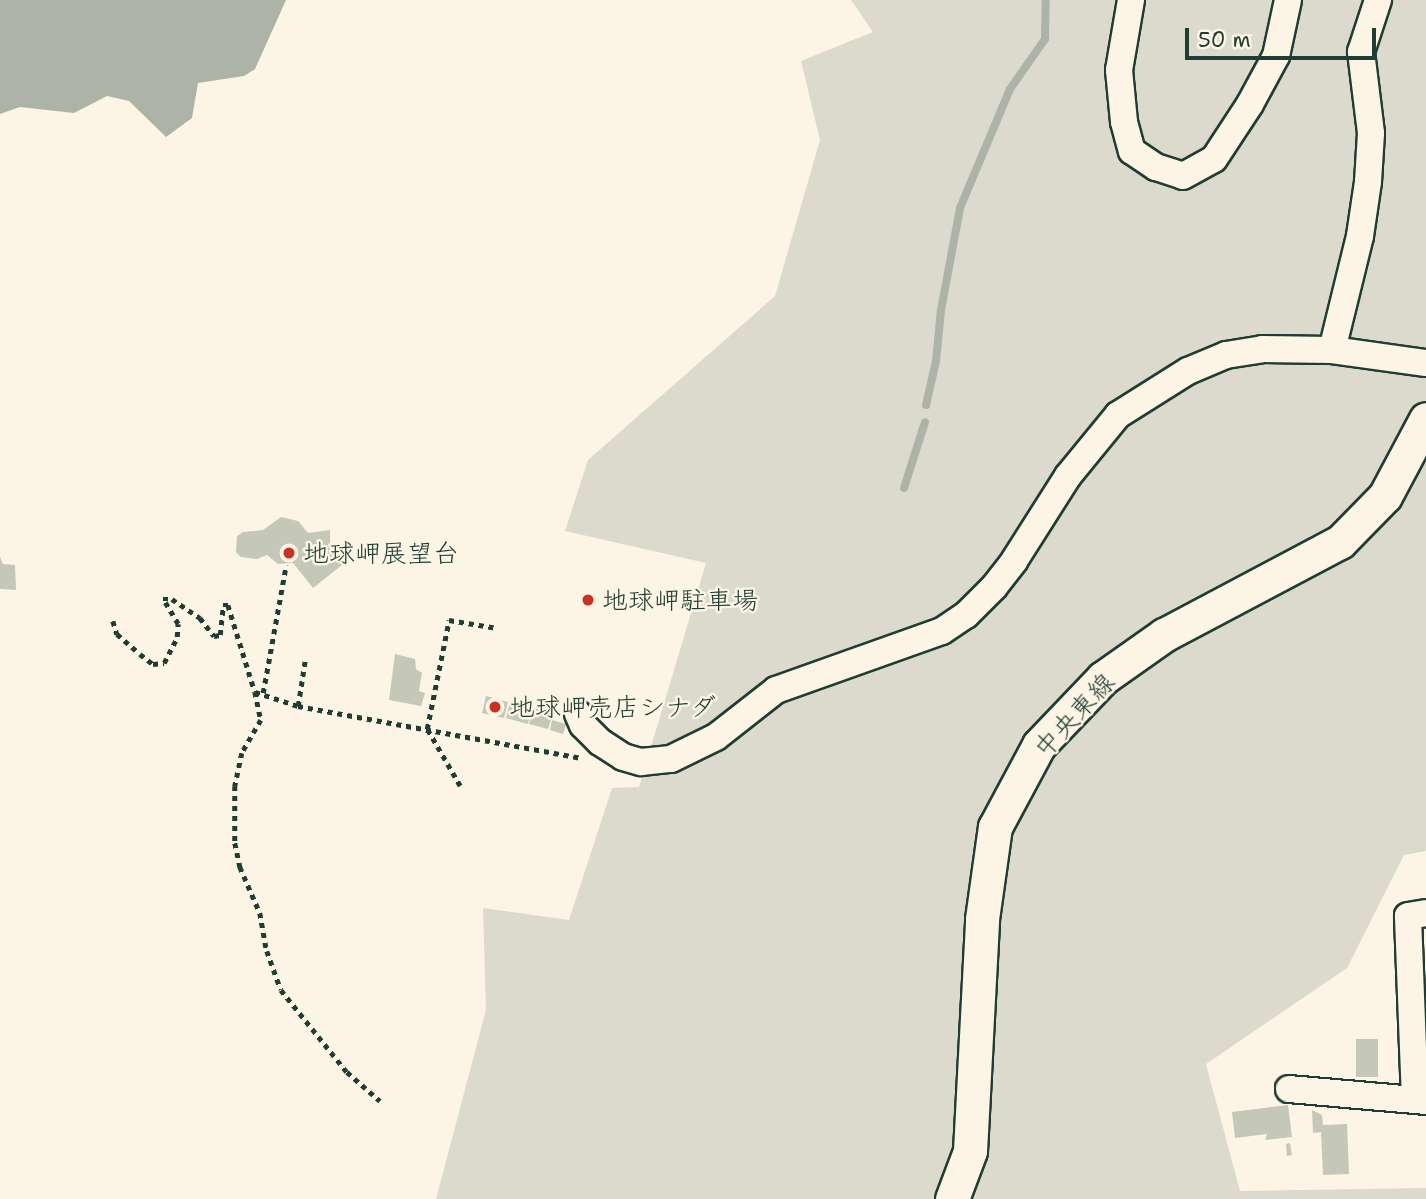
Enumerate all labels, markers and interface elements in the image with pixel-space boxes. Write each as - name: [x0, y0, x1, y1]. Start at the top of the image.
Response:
- scale bar: [1188, 14, 1379, 58]
- text: 50 m: [1198, 26, 1251, 54]
- place label: 地球岬展望台: [303, 537, 459, 569]
- marker: 地球岬展望台: [281, 545, 297, 561]
- place label: 地球岬駐車場: [602, 584, 758, 616]
- marker: 地球岬駐車場: [580, 592, 596, 608]
- street label: 中央東線: [1027, 666, 1121, 764]
- place label: 地球岬売店シナダ: [509, 691, 717, 723]
- marker: 地球岬売店シナダ: [487, 699, 503, 715]

